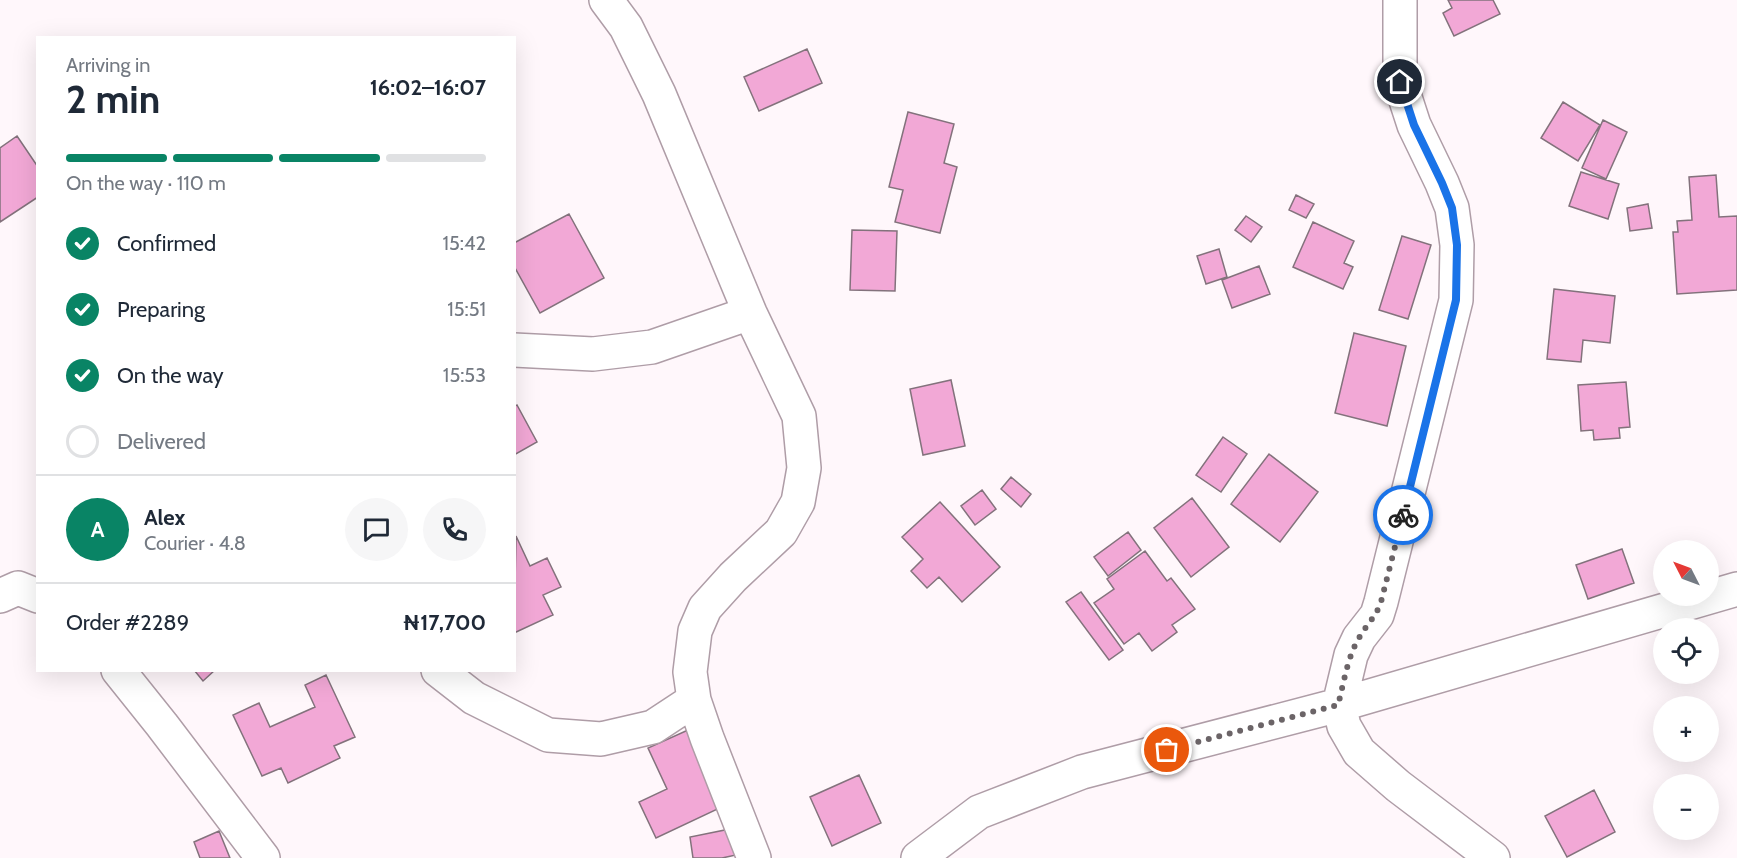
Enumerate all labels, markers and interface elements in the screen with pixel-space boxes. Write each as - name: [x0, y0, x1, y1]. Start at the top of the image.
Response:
- text: Arriving in: [66, 53, 150, 77]
- pin: [1374, 56, 1425, 107]
- icon: home: [1383, 65, 1416, 98]
- text: 16:02–16:07: [370, 74, 486, 101]
- text: 2 min: [66, 75, 160, 123]
- text: On the way · 110 m: [66, 171, 226, 195]
- icon: check: [66, 227, 99, 260]
- text: Confirmed: [117, 230, 216, 257]
- text: 15:42: [442, 231, 486, 255]
- icon: check: [66, 293, 99, 326]
- text: Preparing: [117, 296, 205, 323]
- text: 15:51: [447, 297, 486, 321]
- icon: check: [66, 359, 99, 392]
- text: On the way: [117, 362, 224, 389]
- text: 15:53: [443, 363, 486, 387]
- text: Delivered: [117, 428, 206, 455]
- courier: [1373, 485, 1433, 545]
- button: chat: [345, 498, 408, 561]
- button: phone: [423, 498, 486, 561]
- icon: bike: [1387, 499, 1420, 532]
- text: Alex: [144, 504, 185, 531]
- text: A: [91, 516, 104, 543]
- text: Courier · 4.8: [144, 531, 246, 555]
- north arrow: [1653, 540, 1719, 606]
- map controls: [1653, 540, 1719, 840]
- text: Order #2289: [66, 609, 189, 636]
- text: ₦17,700: [402, 609, 486, 636]
- button: locate: [1653, 618, 1719, 684]
- button: +: [1653, 696, 1719, 762]
- pin: [1141, 724, 1192, 775]
- icon: bag: [1150, 733, 1183, 766]
- button: −: [1653, 774, 1719, 840]

